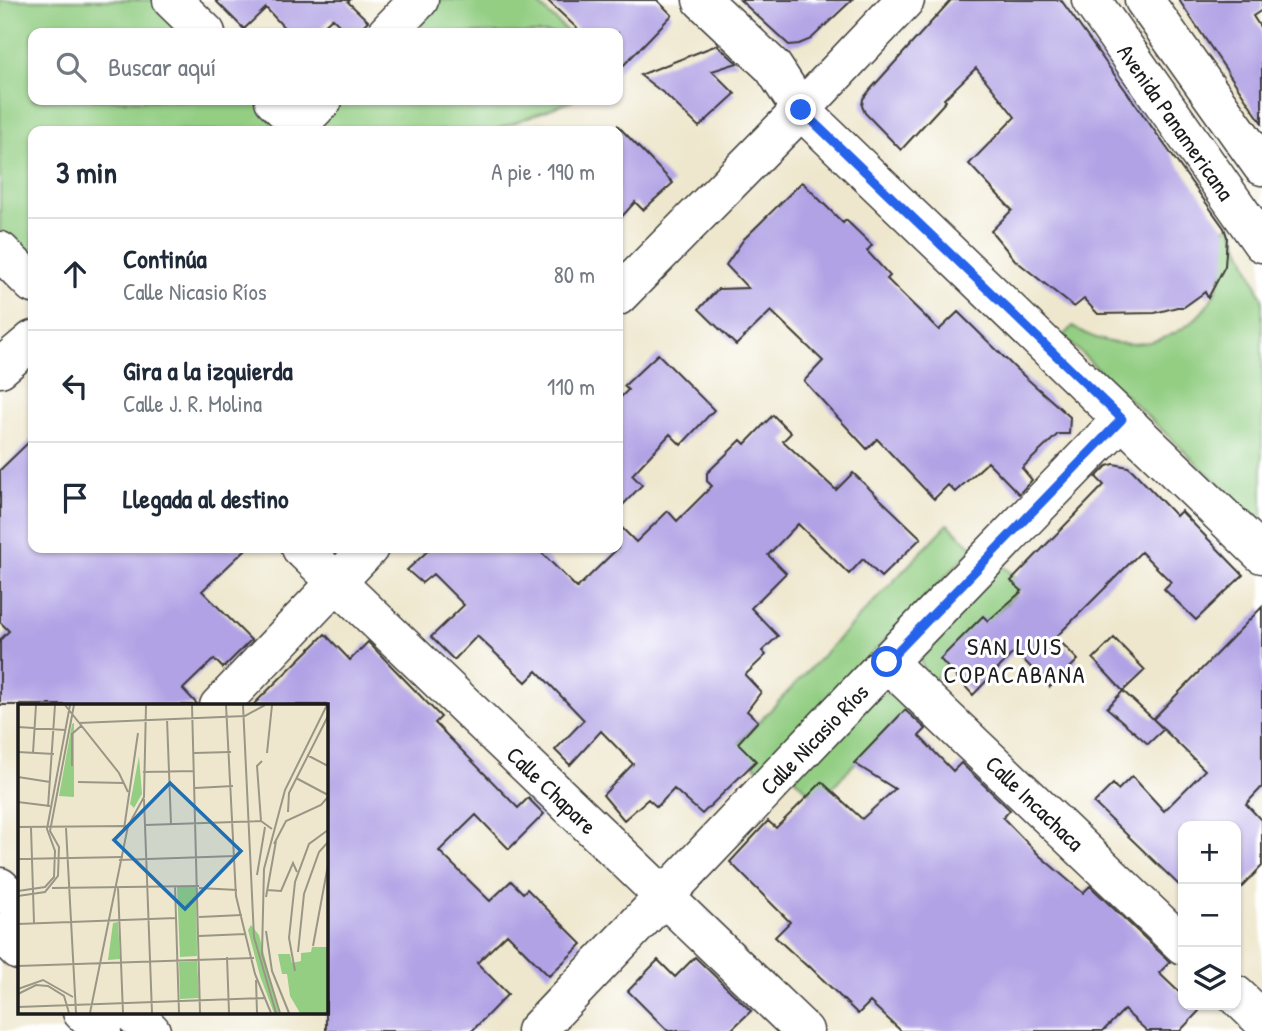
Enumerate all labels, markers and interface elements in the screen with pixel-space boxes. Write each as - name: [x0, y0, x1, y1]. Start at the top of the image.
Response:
- search box: [28, 28, 623, 105]
- street label: Avenida Panamericana: [1111, 38, 1241, 206]
- icon: search: [52, 48, 90, 86]
- text: Buscar aquí: [108, 49, 216, 84]
- route end: [785, 94, 816, 125]
- text: 3 min: [56, 152, 117, 192]
- text: A pie · 190 m: [491, 156, 595, 187]
- text: Continúa: [123, 241, 207, 276]
- icon: ahead: [56, 255, 94, 293]
- text: 80 m: [554, 259, 595, 290]
- text: Calle Nicasio Ríos: [123, 276, 267, 307]
- text: Gira a la izquierda: [123, 353, 293, 388]
- icon: left: [56, 367, 94, 405]
- text: 110 m: [547, 371, 595, 402]
- text: Calle J. R. Molina: [123, 388, 262, 419]
- icon: arrive: [56, 479, 94, 517]
- text: Llegada al destino: [123, 481, 289, 516]
- district label: SAN LUIS COPACABANA: [944, 630, 1086, 690]
- route start: [871, 646, 902, 677]
- street label: Calle Nicasio Ríos: [753, 676, 875, 801]
- inset map: [18, 704, 327, 1014]
- street label: Calle Chapare: [500, 739, 604, 841]
- street label: Calle Incachaca: [979, 748, 1091, 858]
- map controls: [1178, 821, 1241, 1010]
- button: +: [1178, 821, 1241, 884]
- button: −: [1178, 884, 1241, 947]
- button: layers: [1178, 947, 1241, 1010]

